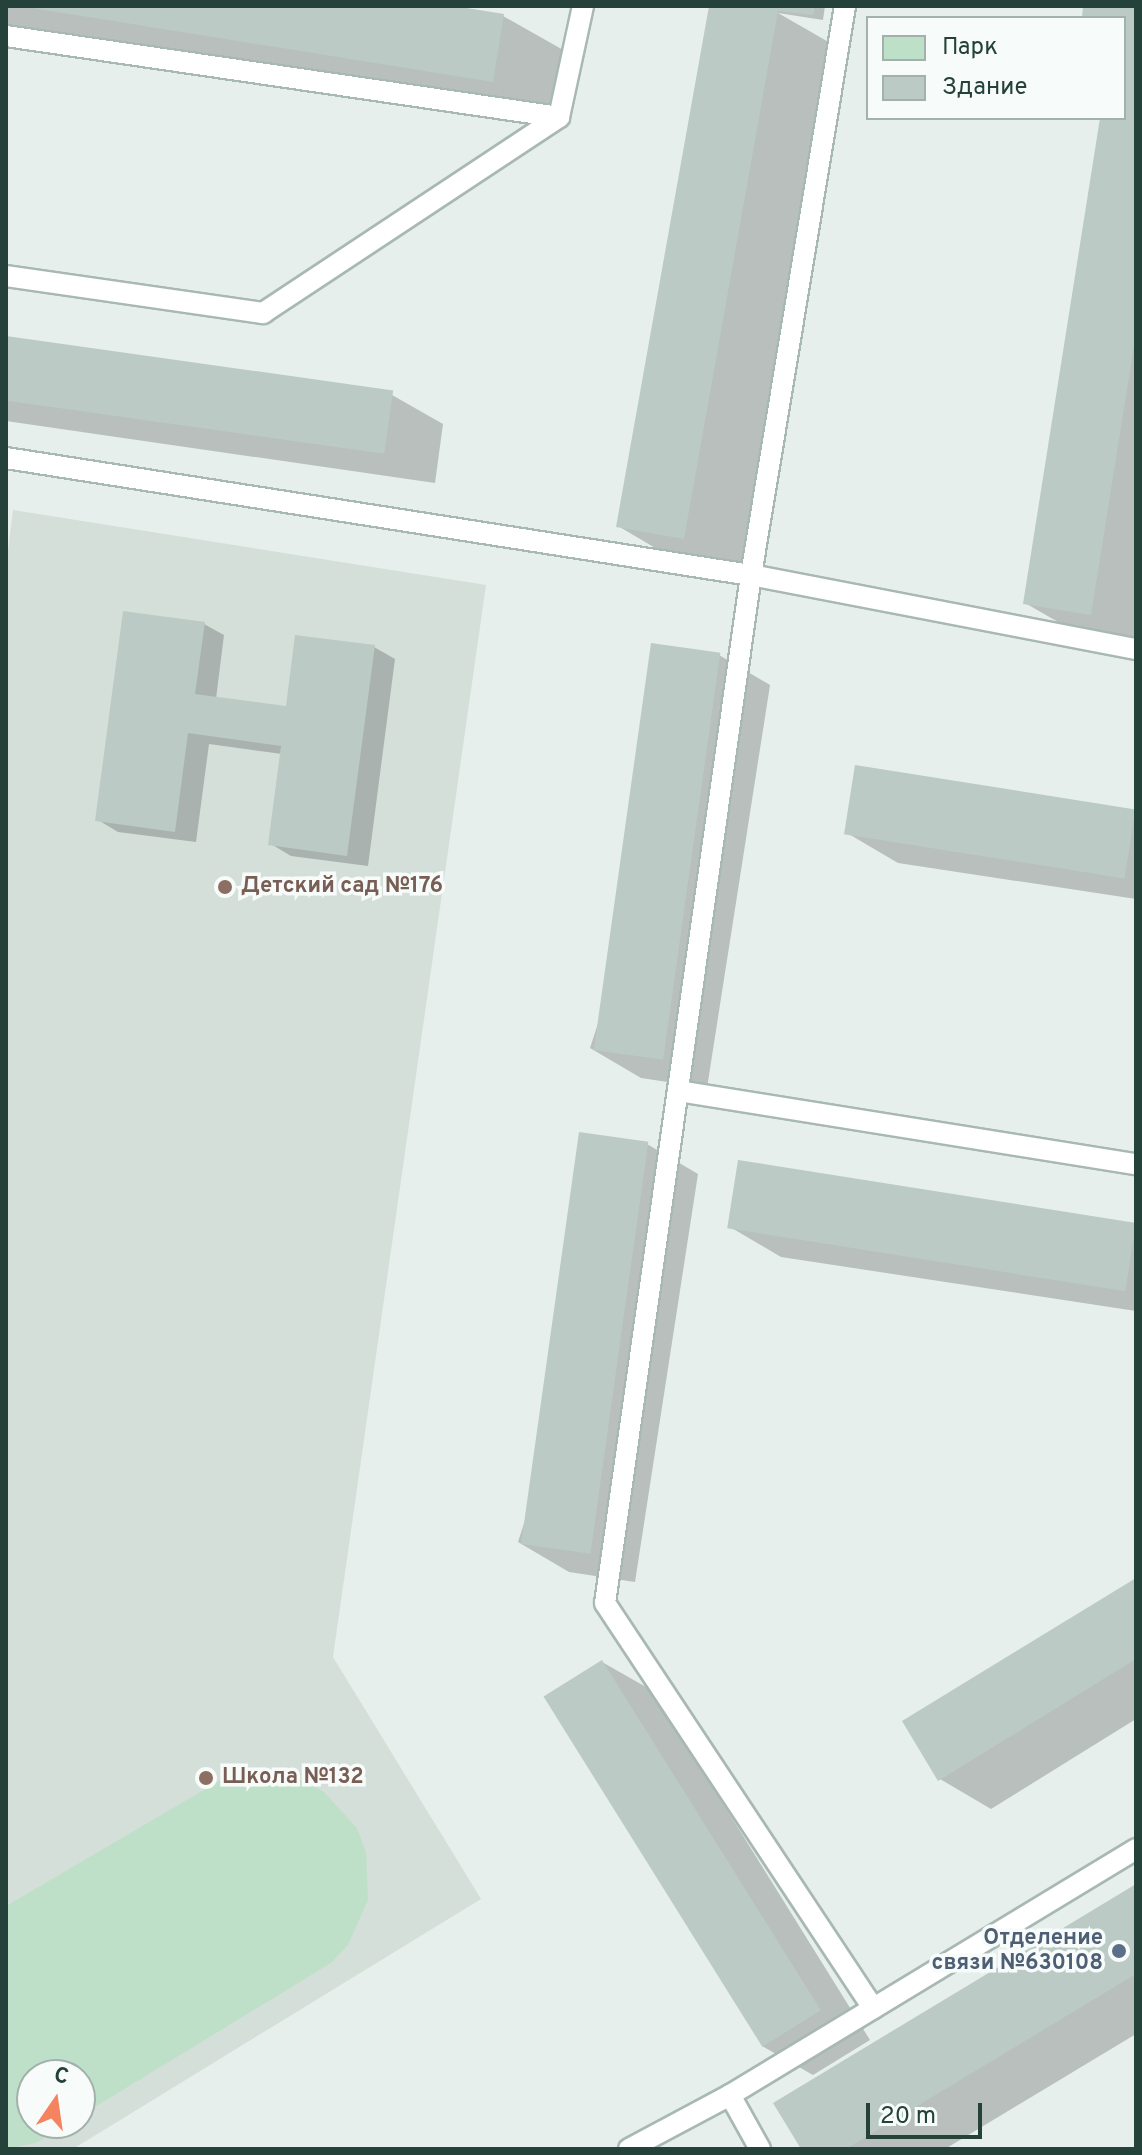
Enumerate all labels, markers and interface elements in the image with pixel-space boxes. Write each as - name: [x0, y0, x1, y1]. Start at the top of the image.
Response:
- legend: [866, 16, 1126, 120]
- text: Парк: [942, 33, 998, 63]
- text: Здание: [942, 73, 1028, 103]
- place label: Детский сад №176: [241, 874, 443, 900]
- marker: Детский сад №176: [216, 878, 234, 896]
- place label: Школа №132: [222, 1765, 364, 1791]
- marker: Школа №132: [197, 1769, 215, 1787]
- place label: Отделение связи №630108: [932, 1925, 1103, 1976]
- marker: Отделение связи №630108: [1110, 1942, 1128, 1960]
- north arrow: [16, 2059, 96, 2139]
- text: С: [51, 2062, 71, 2092]
- scale bar: [870, 2087, 986, 2137]
- text: 20 m: [880, 2102, 936, 2132]

